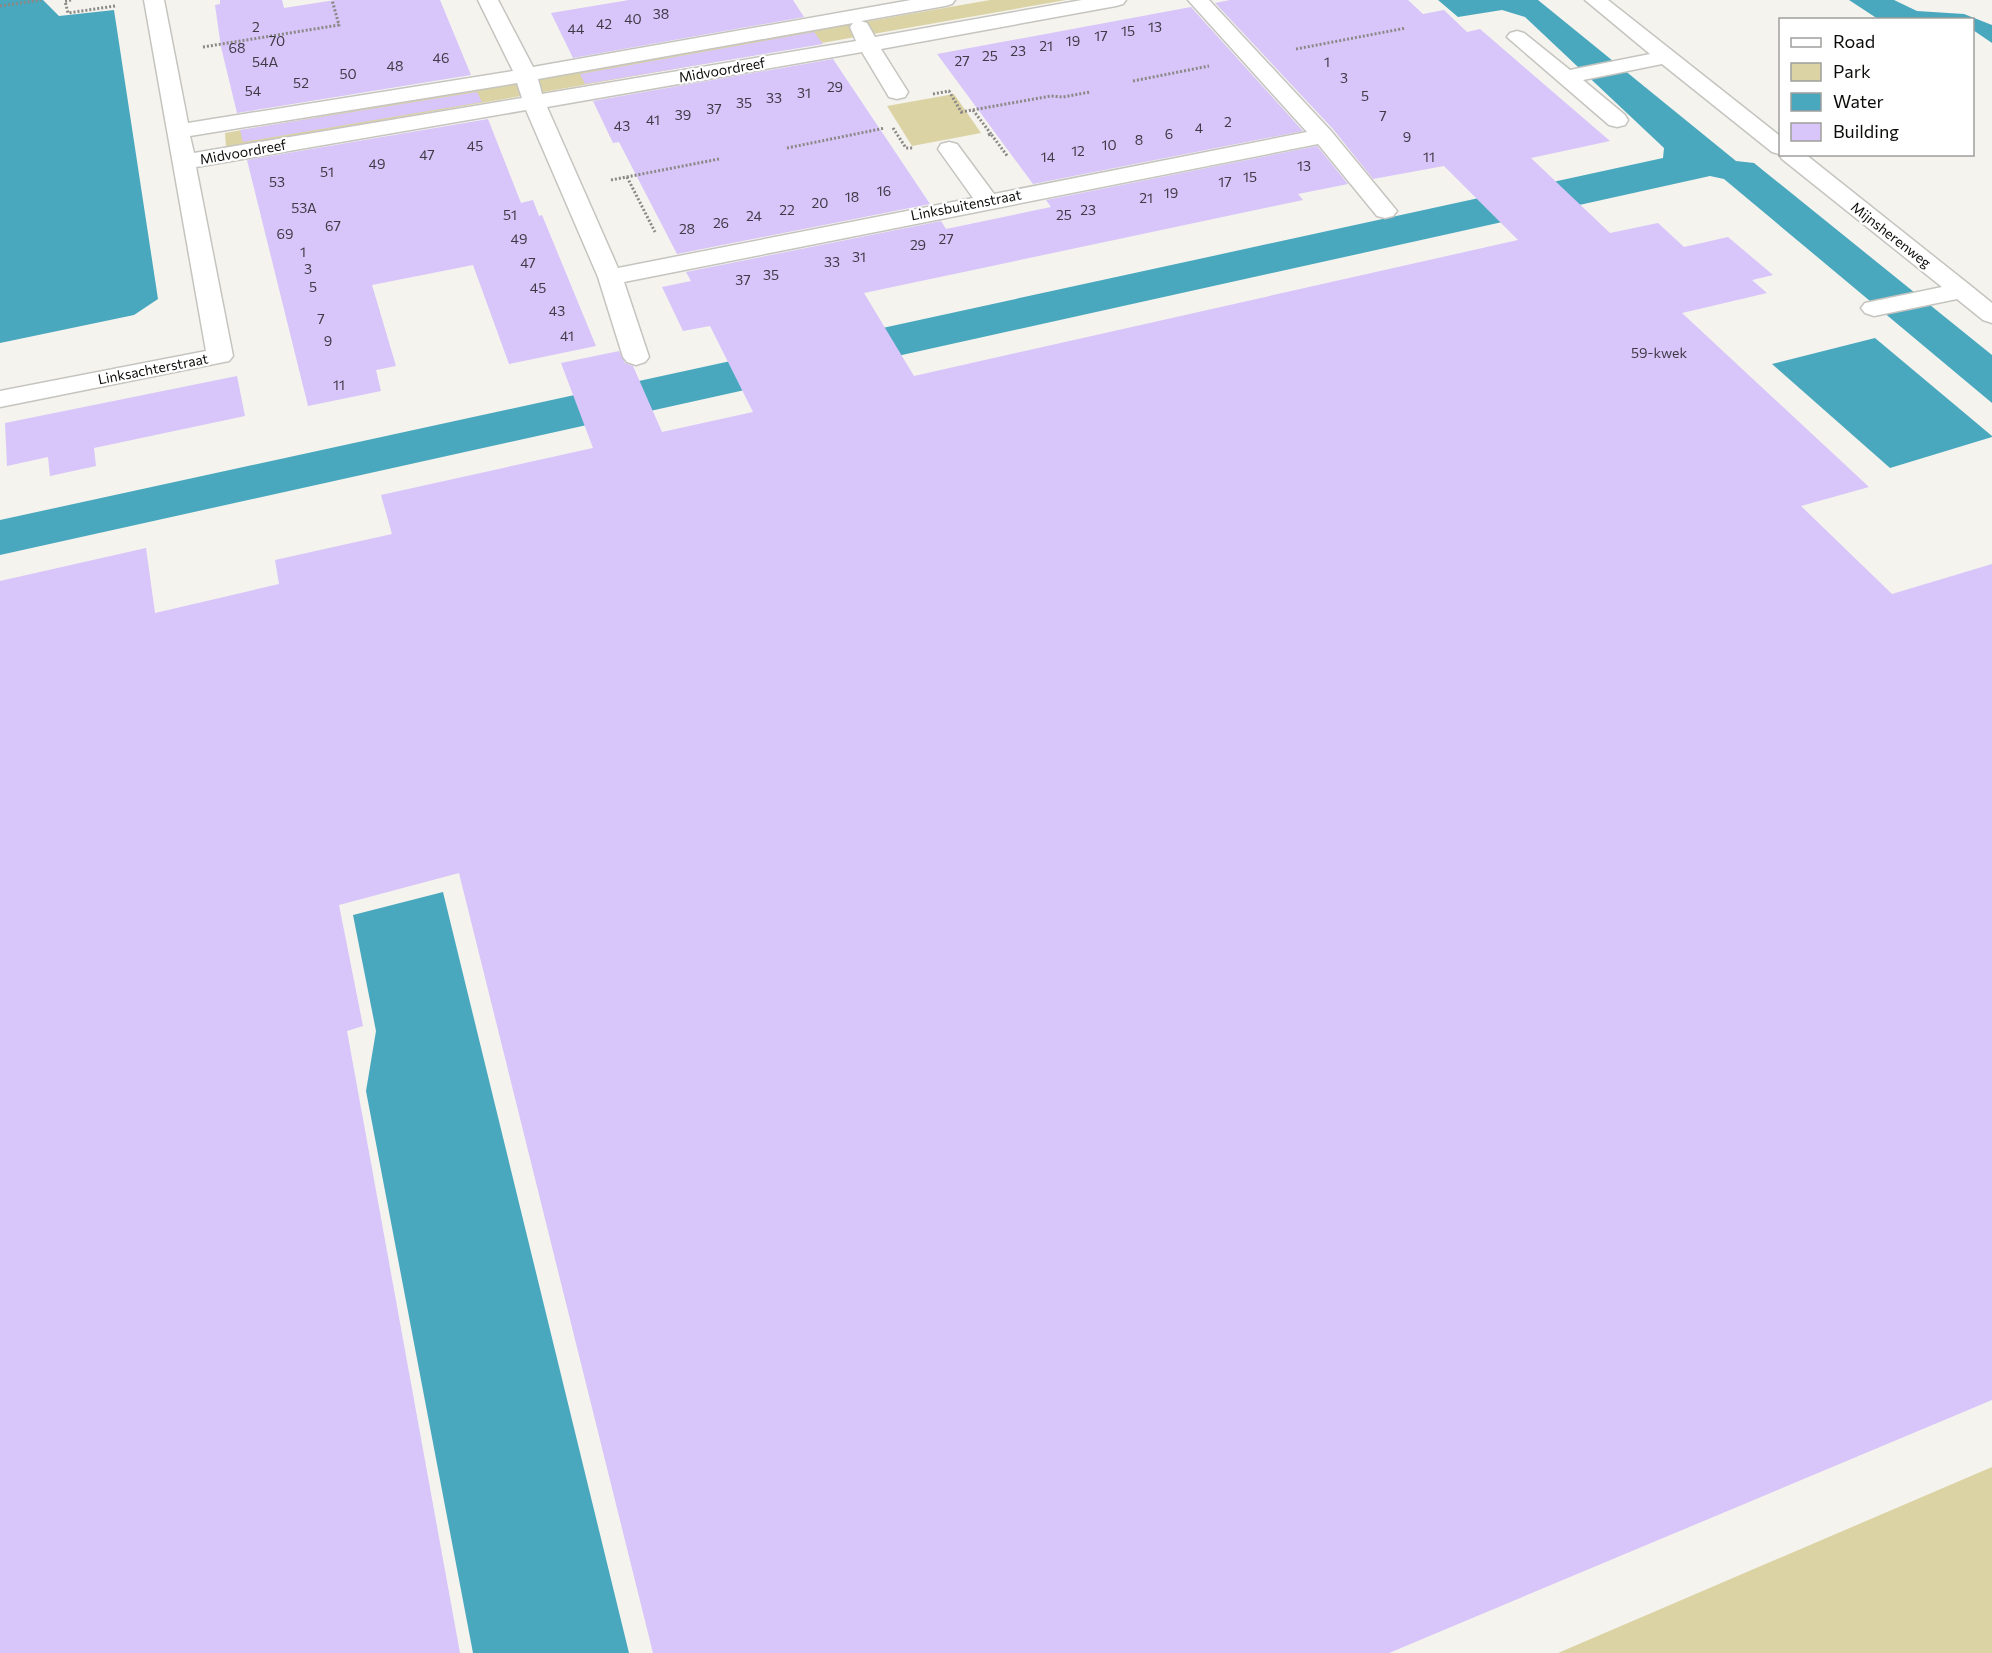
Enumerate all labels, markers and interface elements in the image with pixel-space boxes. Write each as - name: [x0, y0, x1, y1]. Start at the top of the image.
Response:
- house number: 38: [653, 5, 669, 22]
- house number: 40: [624, 10, 642, 27]
- house number: 42: [596, 15, 612, 32]
- house number: 2: [252, 18, 260, 35]
- house number: 13: [1148, 18, 1162, 35]
- legend: [1779, 18, 1974, 156]
- house number: 44: [568, 20, 585, 37]
- house number: 15: [1121, 22, 1135, 39]
- house number: 17: [1094, 27, 1108, 44]
- text: Road: [1833, 30, 1875, 52]
- house number: 70: [269, 32, 285, 49]
- house number: 19: [1066, 32, 1080, 49]
- house number: 21: [1039, 37, 1053, 54]
- house number: 68: [229, 39, 246, 56]
- house number: 23: [1010, 42, 1026, 59]
- house number: 25: [982, 47, 998, 64]
- house number: 46: [433, 49, 449, 66]
- house number: 27: [954, 52, 970, 69]
- house number: 54A: [252, 53, 278, 70]
- street label: Midvoordreef: [677, 53, 767, 85]
- house number: 1: [1324, 53, 1330, 70]
- house number: 48: [387, 57, 403, 74]
- text: Park: [1833, 60, 1871, 82]
- house number: 50: [339, 65, 357, 82]
- house number: 3: [1340, 69, 1348, 86]
- house number: 52: [293, 74, 309, 91]
- house number: 29: [827, 78, 843, 95]
- house number: 54: [245, 82, 262, 99]
- house number: 31: [797, 84, 811, 101]
- house number: 5: [1361, 87, 1369, 104]
- house number: 33: [766, 89, 782, 106]
- text: Water: [1833, 90, 1884, 112]
- house number: 35: [736, 94, 752, 111]
- house number: 37: [706, 100, 722, 117]
- house number: 39: [675, 106, 691, 123]
- house number: 7: [1379, 107, 1387, 124]
- house number: 41: [646, 111, 660, 128]
- house number: 2: [1224, 113, 1232, 130]
- house number: 43: [614, 117, 630, 134]
- house number: 4: [1195, 119, 1204, 136]
- text: Building: [1833, 120, 1899, 142]
- house number: 6: [1165, 125, 1173, 142]
- house number: 9: [1403, 128, 1411, 145]
- house number: 8: [1135, 131, 1143, 148]
- street label: Midvoordreef: [198, 135, 288, 167]
- house number: 10: [1101, 136, 1117, 153]
- house number: 45: [467, 137, 483, 154]
- house number: 12: [1071, 142, 1085, 159]
- house number: 47: [419, 146, 435, 163]
- house number: 14: [1041, 148, 1056, 165]
- house number: 11: [1423, 148, 1435, 165]
- house number: 49: [369, 155, 385, 172]
- house number: 13: [1297, 157, 1311, 174]
- house number: 51: [320, 163, 334, 180]
- house number: 15: [1243, 168, 1257, 185]
- house number: 53: [269, 173, 285, 190]
- house number: 17: [1218, 173, 1232, 190]
- house number: 16: [877, 182, 891, 199]
- house number: 19: [1164, 184, 1178, 201]
- street label: Linksbuitenstraat: [909, 185, 1023, 224]
- house number: 18: [845, 188, 859, 205]
- house number: 21: [1139, 189, 1153, 206]
- house number: 20: [812, 194, 828, 211]
- street label: Mijnsherenweg: [1848, 198, 1935, 271]
- house number: 53A: [291, 199, 317, 216]
- house number: 22: [779, 201, 795, 218]
- house number: 23: [1080, 201, 1096, 218]
- house number: 51: [503, 206, 517, 223]
- house number: 25: [1056, 206, 1072, 223]
- house number: 24: [746, 207, 763, 224]
- house number: 26: [713, 214, 729, 231]
- house number: 67: [325, 217, 341, 234]
- house number: 28: [679, 220, 695, 237]
- house number: 69: [277, 225, 293, 242]
- house number: 49: [511, 230, 527, 247]
- house number: 27: [938, 230, 954, 247]
- house number: 29: [910, 236, 926, 253]
- house number: 1: [300, 243, 306, 260]
- house number: 31: [852, 248, 866, 265]
- house number: 33: [824, 253, 840, 270]
- house number: 47: [520, 254, 536, 271]
- house number: 3: [304, 260, 312, 277]
- house number: 35: [763, 266, 779, 283]
- house number: 37: [735, 271, 751, 288]
- house number: 5: [309, 278, 317, 295]
- house number: 45: [530, 279, 546, 296]
- house number: 43: [549, 302, 565, 319]
- house number: 7: [317, 310, 325, 327]
- house number: 41: [560, 327, 574, 344]
- house number: 9: [324, 332, 332, 349]
- house number: 59-kwek: [1631, 344, 1687, 361]
- street label: Linksachterstraat: [96, 349, 210, 388]
- house number: 11: [333, 376, 345, 393]

